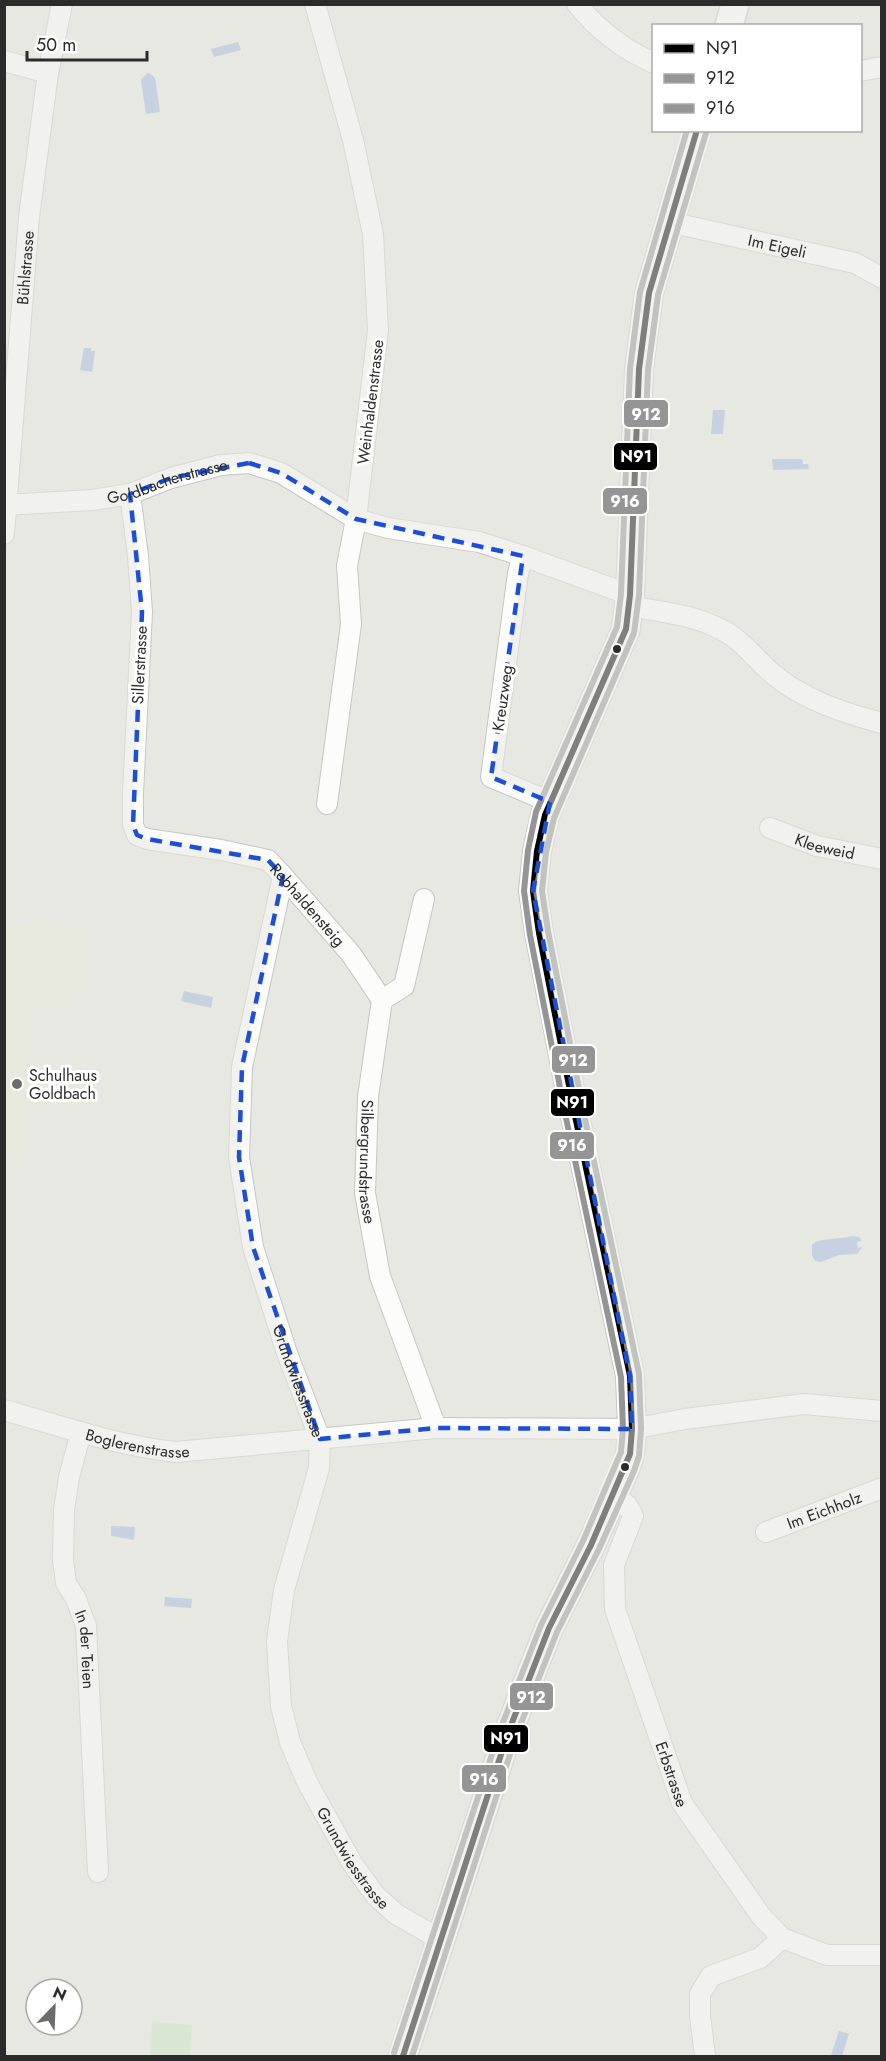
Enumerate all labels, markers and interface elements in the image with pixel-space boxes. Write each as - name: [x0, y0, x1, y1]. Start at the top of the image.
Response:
- scale bar: [27, 24, 147, 62]
- legend: [652, 24, 862, 132]
- text: 50 m: [36, 32, 76, 58]
- text: N91: [706, 35, 738, 61]
- text: 912: [706, 65, 735, 91]
- text: 916: [706, 95, 735, 121]
- street label: Im Eigeli: [746, 229, 809, 264]
- street label: Bühlstrasse: [11, 230, 40, 306]
- street label: Weinhaldenstrasse: [351, 338, 390, 466]
- line badge: 912: [623, 399, 669, 428]
- text: 912: [631, 403, 661, 426]
- line badge: N91: [613, 442, 658, 471]
- text: N91: [620, 445, 652, 468]
- street label: Goldbacherstrasse: [105, 454, 228, 509]
- line badge: 916: [602, 487, 648, 515]
- text: 916: [610, 490, 640, 513]
- street label: Sillerstrasse: [126, 625, 153, 705]
- unlabelled marker: [611, 643, 623, 655]
- street label: Kreuzweg: [486, 664, 519, 733]
- street label: Kleeweid: [791, 828, 857, 865]
- street label: Rebhaldensteig: [265, 858, 350, 951]
- line badge: 912: [551, 1045, 596, 1074]
- text: 912: [558, 1049, 588, 1072]
- place label: Schulhaus Goldbach: [29, 1064, 97, 1105]
- marker: Schulhaus Goldbach: [10, 1077, 24, 1091]
- line badge: N91: [550, 1088, 595, 1117]
- text: N91: [556, 1091, 588, 1114]
- street label: Silbergrundstrasse: [353, 1099, 381, 1225]
- line badge: 916: [549, 1131, 595, 1160]
- text: 916: [557, 1134, 587, 1157]
- street label: Grundwiesstrasse: [267, 1322, 329, 1441]
- street label: Boglerenstrasse: [83, 1423, 190, 1464]
- unlabelled marker: [619, 1461, 631, 1473]
- street label: Im Eichholz: [783, 1486, 866, 1535]
- street label: In der Teien: [69, 1607, 100, 1690]
- line badge: 912: [509, 1682, 554, 1711]
- text: 912: [516, 1686, 546, 1709]
- line badge: N91: [483, 1724, 529, 1753]
- text: N91: [490, 1727, 522, 1750]
- street label: Erbstrasse: [650, 1738, 694, 1810]
- line badge: 916: [461, 1764, 507, 1793]
- text: 916: [469, 1768, 499, 1791]
- street label: Grundwiesstrasse: [311, 1803, 394, 1915]
- north arrow: [24, 1977, 84, 2037]
- text: N: [49, 1981, 70, 2007]

